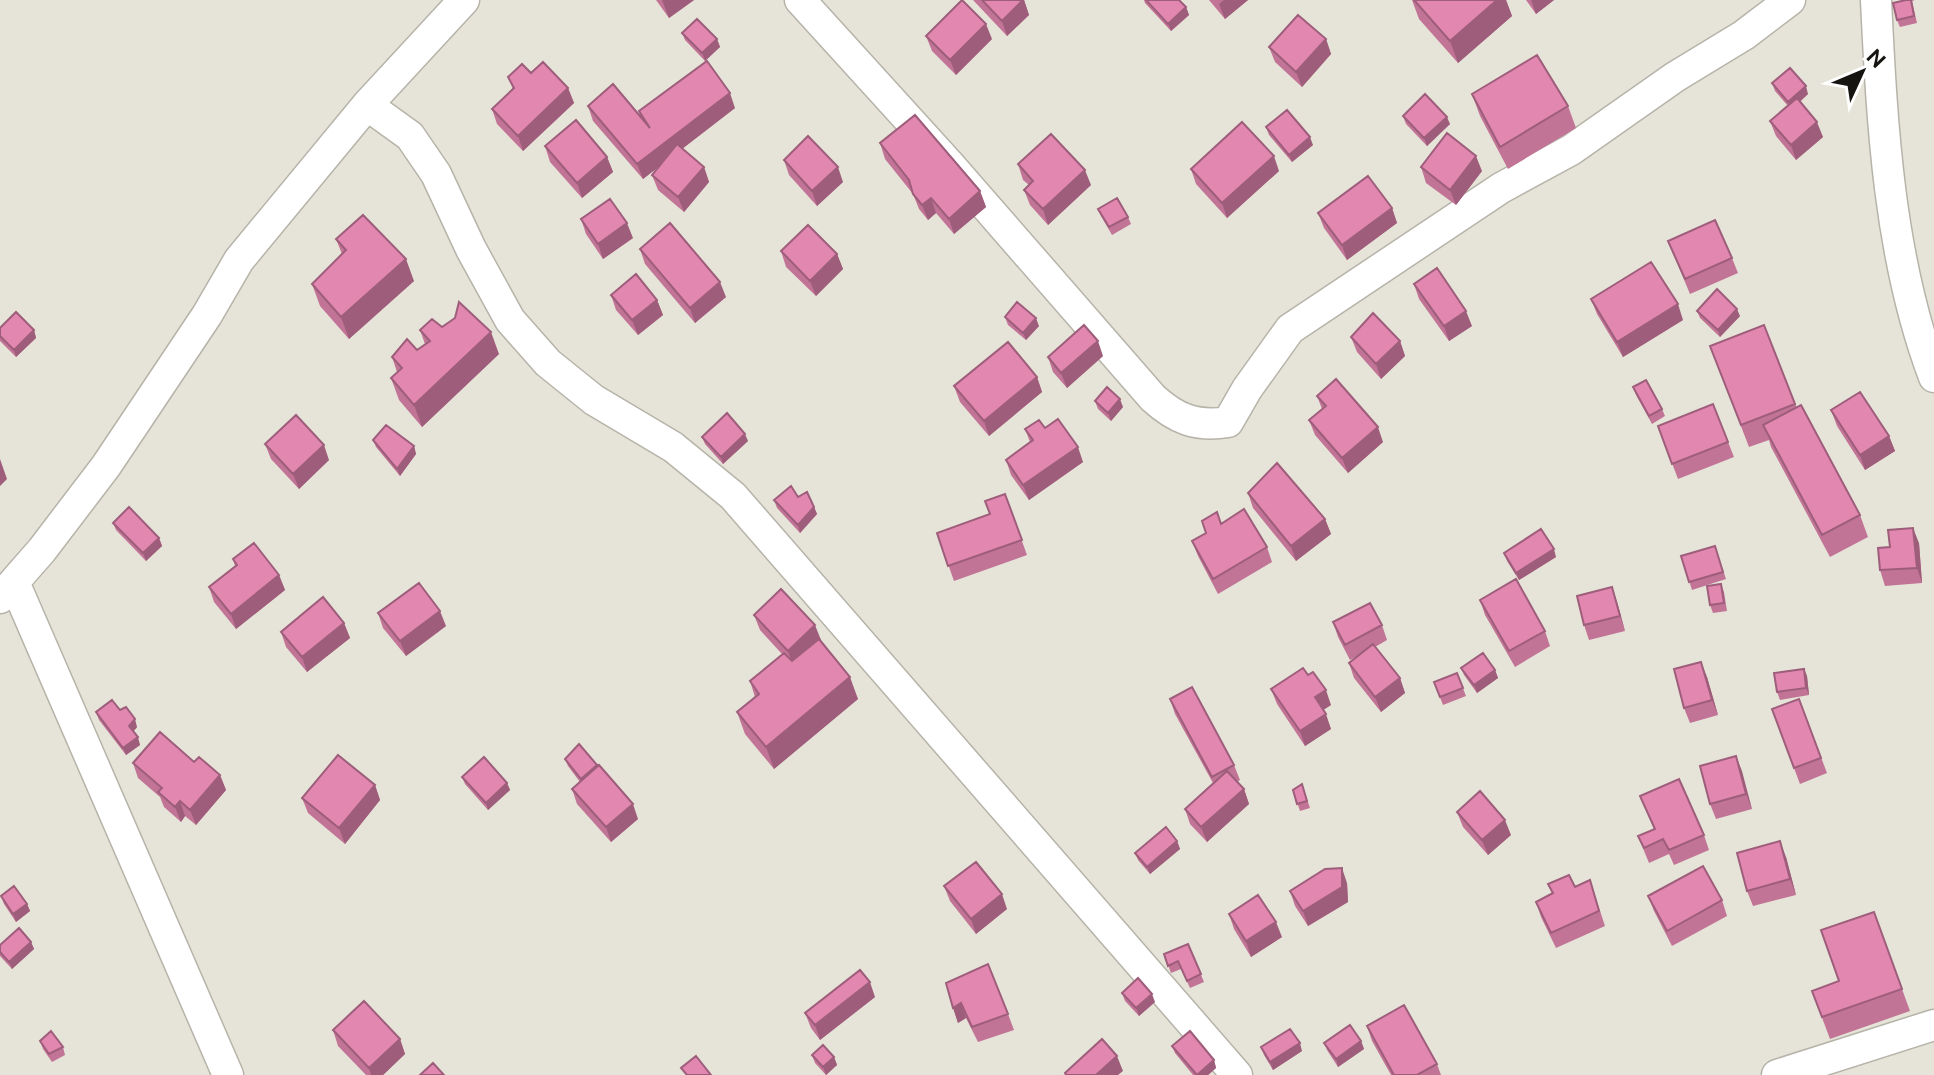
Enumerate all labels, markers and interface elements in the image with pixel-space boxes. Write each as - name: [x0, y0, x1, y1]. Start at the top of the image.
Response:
- north arrow: [1822, 32, 1902, 112]
- text: N: [1862, 43, 1891, 72]

